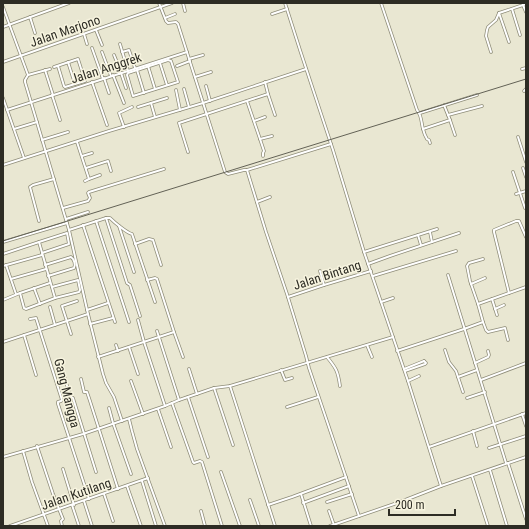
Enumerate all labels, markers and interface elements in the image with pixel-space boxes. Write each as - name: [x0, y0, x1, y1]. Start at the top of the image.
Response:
- street label: Jalan Marjono: [28, 12, 102, 50]
- street label: Jalan Anggrek: [69, 49, 143, 86]
- street label: Jalan Bintang: [291, 257, 363, 293]
- street label: Gang Mangga: [51, 357, 83, 429]
- street label: Jalan Kutilang: [39, 475, 113, 513]
- scale bar: [389, 491, 455, 517]
- text: 200 m: [395, 498, 425, 512]

